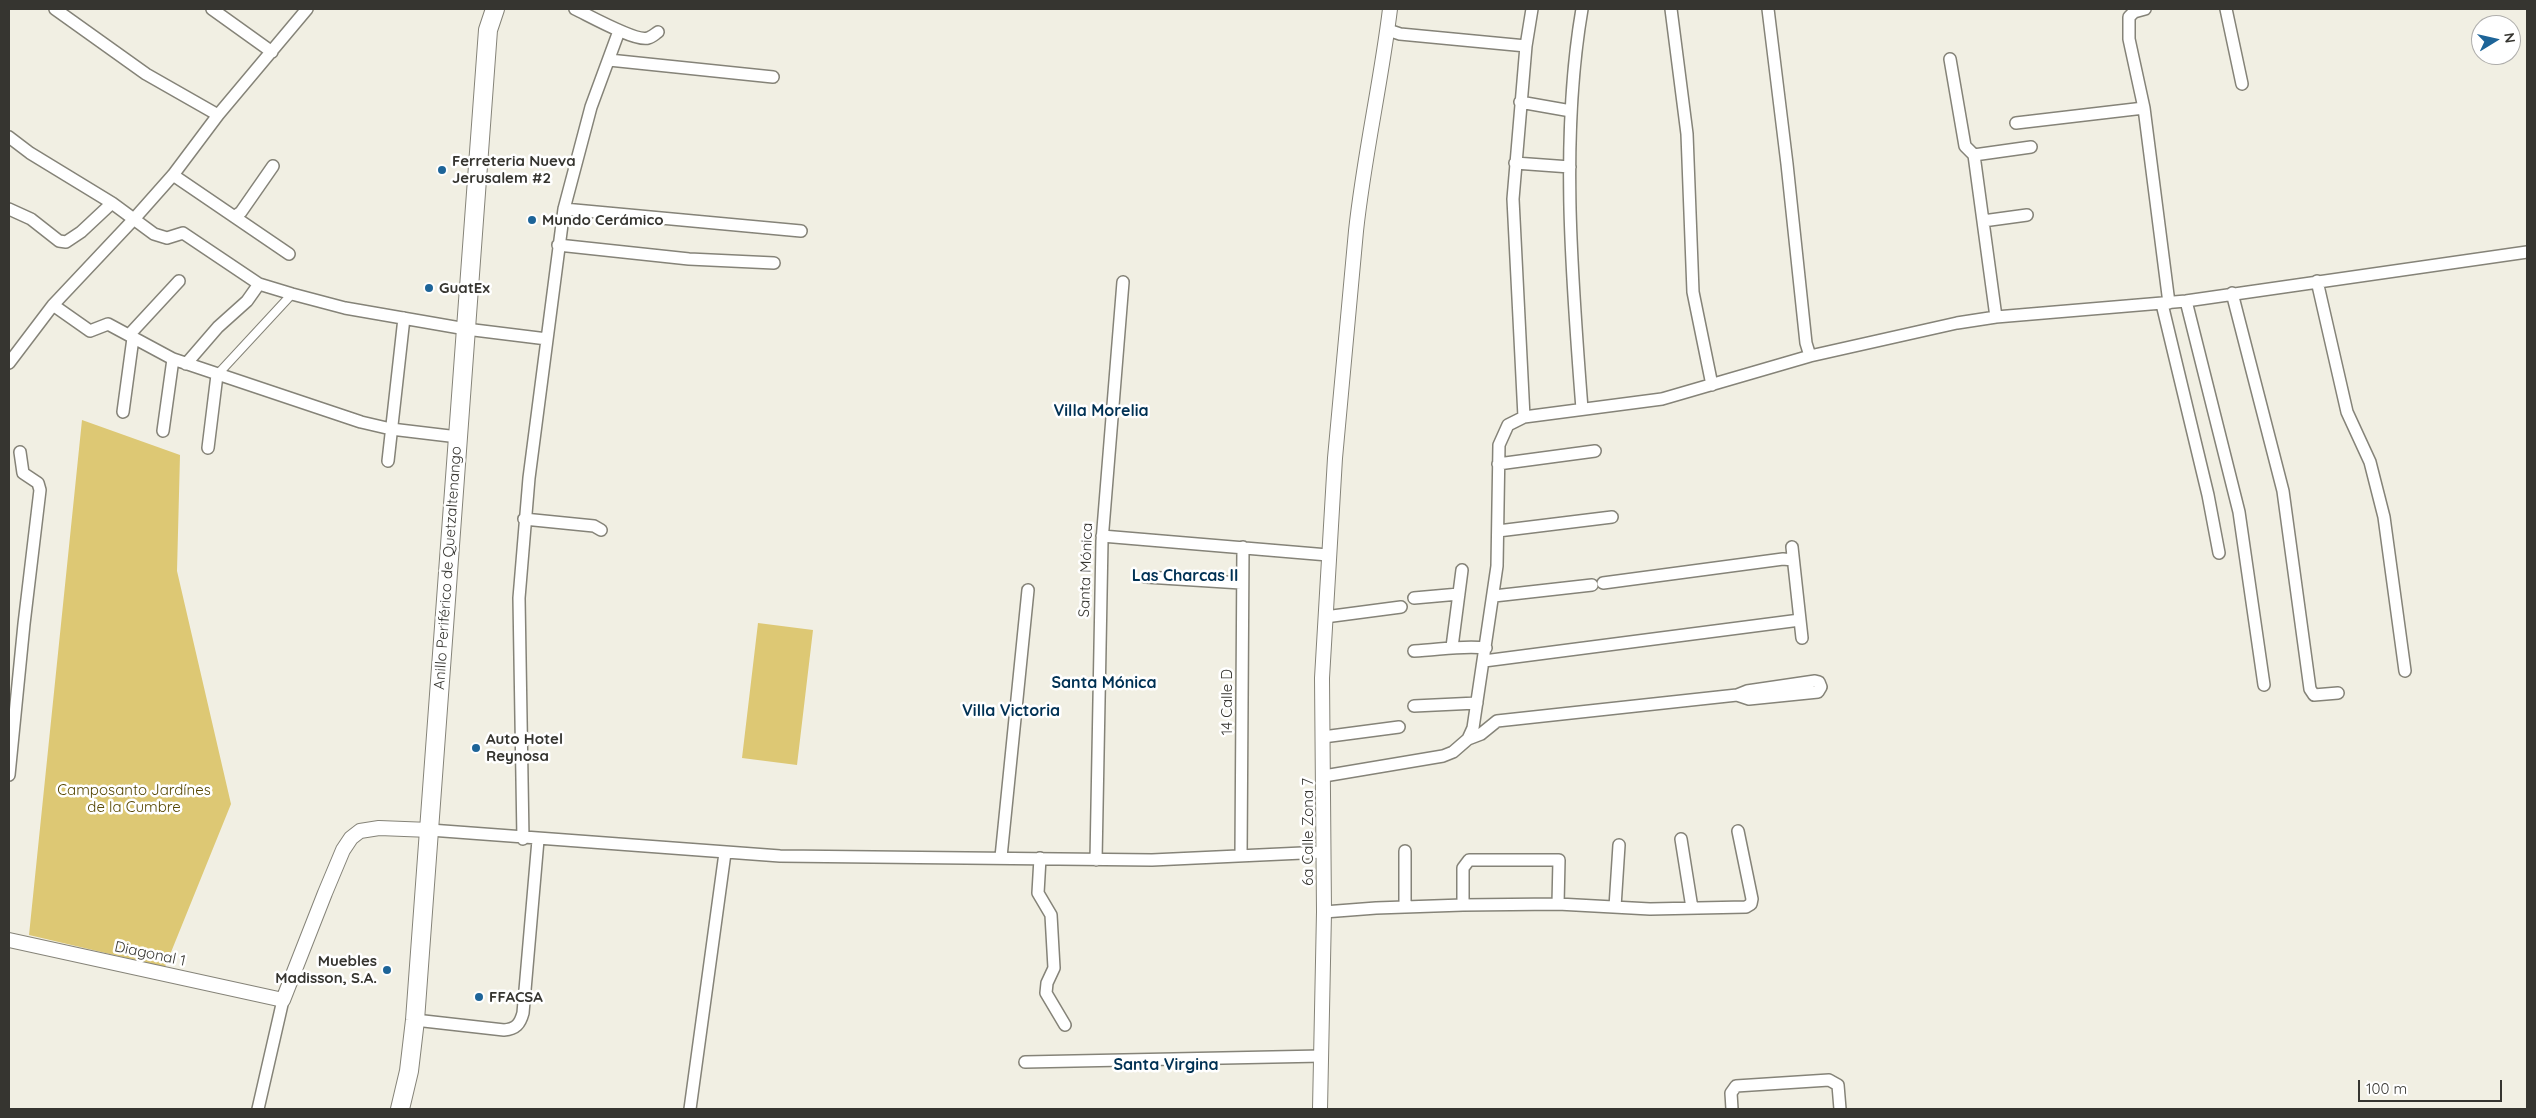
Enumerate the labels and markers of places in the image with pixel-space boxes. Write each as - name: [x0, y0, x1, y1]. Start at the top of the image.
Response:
- place label: Ferreteria Nueva Jerusalem #2: [452, 152, 576, 187]
- marker: Ferreteria Nueva Jerusalem #2: [436, 164, 448, 176]
- place label: Mundo Cerámico: [542, 211, 664, 229]
- marker: Mundo Cerámico: [526, 214, 538, 226]
- place label: GuatEx: [439, 279, 490, 297]
- marker: GuatEx: [423, 282, 435, 294]
- place label: Auto Hotel Reynosa: [486, 730, 563, 765]
- marker: Auto Hotel Reynosa: [470, 742, 482, 754]
- place label: Muebles Madisson, S.A.: [275, 952, 377, 987]
- marker: Muebles Madisson, S.A.: [381, 964, 393, 976]
- place label: FFACSA: [489, 988, 543, 1006]
- marker: FFACSA: [473, 991, 485, 1003]

